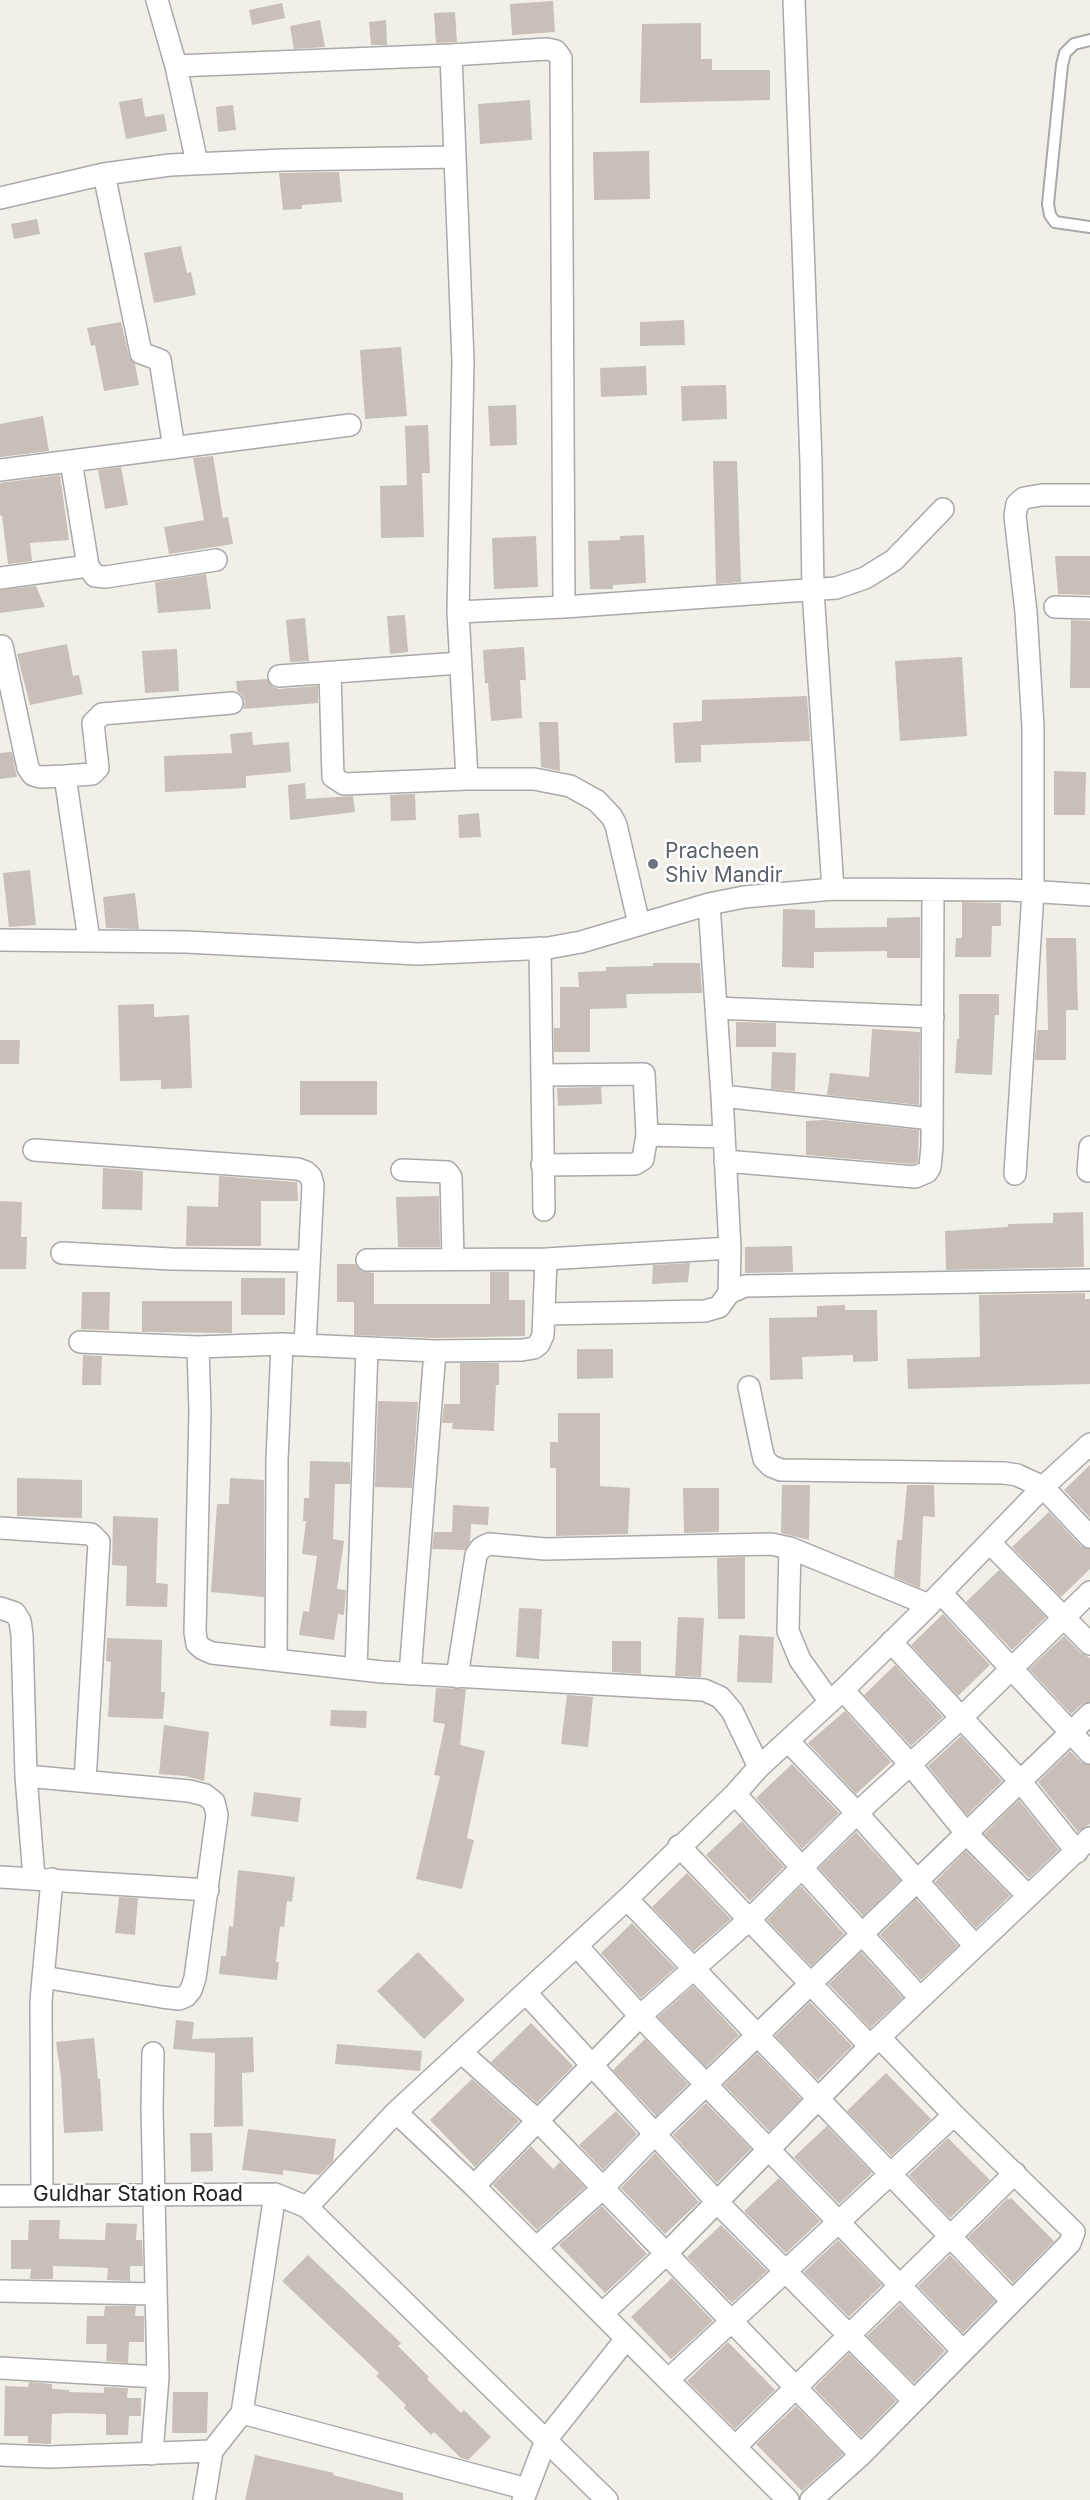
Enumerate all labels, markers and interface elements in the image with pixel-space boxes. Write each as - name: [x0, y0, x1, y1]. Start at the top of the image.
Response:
- place label: Pracheen Shiv Mandir: [665, 839, 783, 889]
- marker: Pracheen Shiv Mandir: [646, 857, 660, 871]
- street label: Guldhar Station Road: [33, 2182, 243, 2208]

